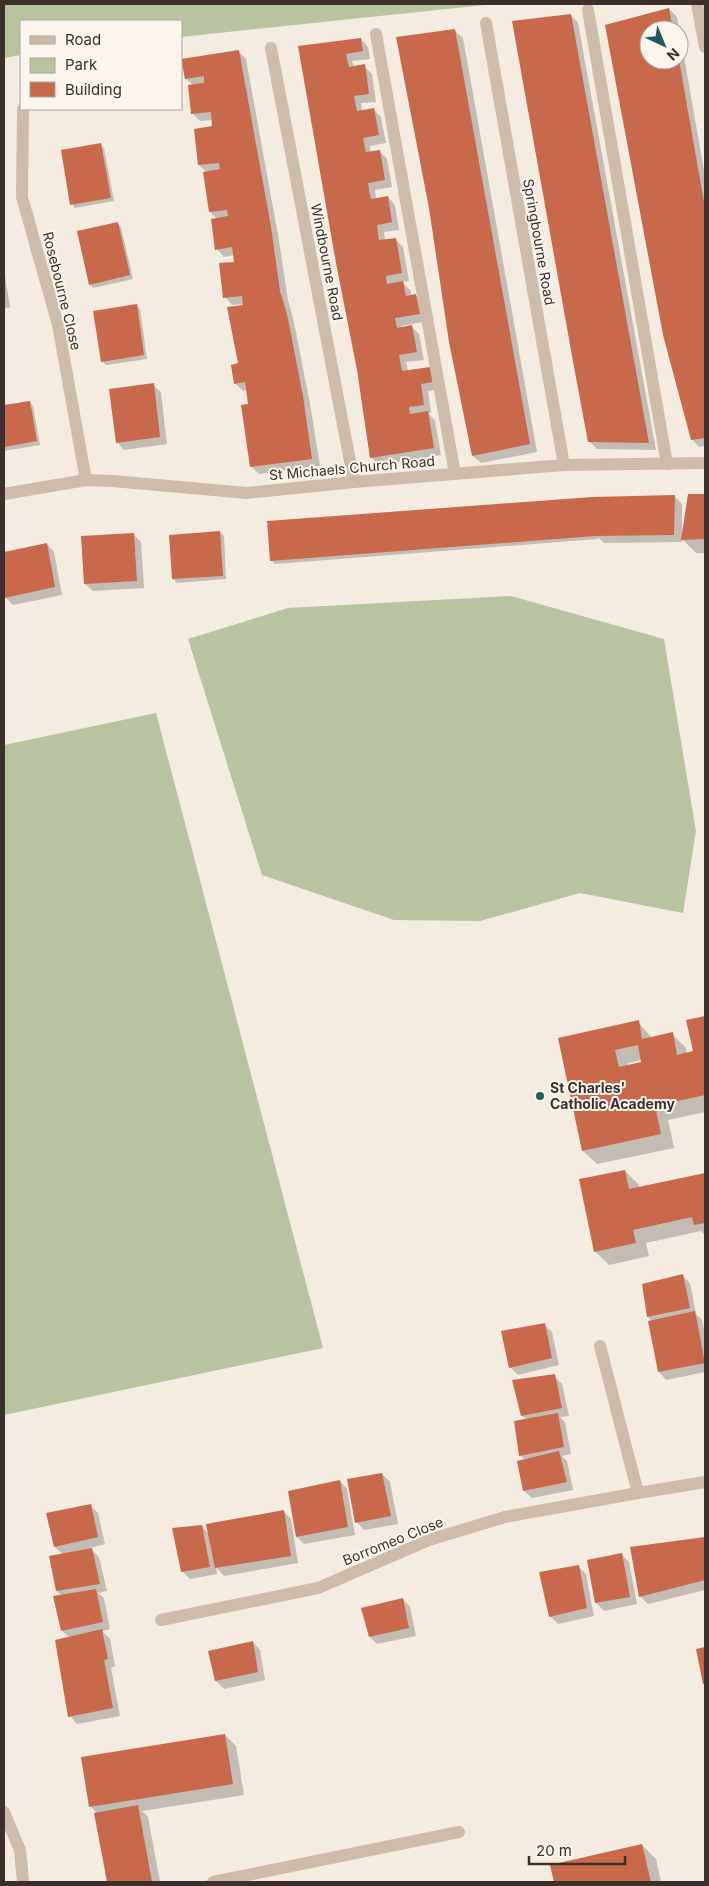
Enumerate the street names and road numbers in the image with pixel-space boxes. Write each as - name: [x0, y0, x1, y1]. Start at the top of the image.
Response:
- street label: Springbourne Road: [520, 177, 559, 307]
- street label: Windbourne Road: [308, 202, 347, 322]
- street label: Rosebourne Close: [40, 230, 85, 352]
- street label: St Michaels Church Road: [268, 452, 436, 483]
- street label: Borromeo Close: [340, 1513, 446, 1568]

